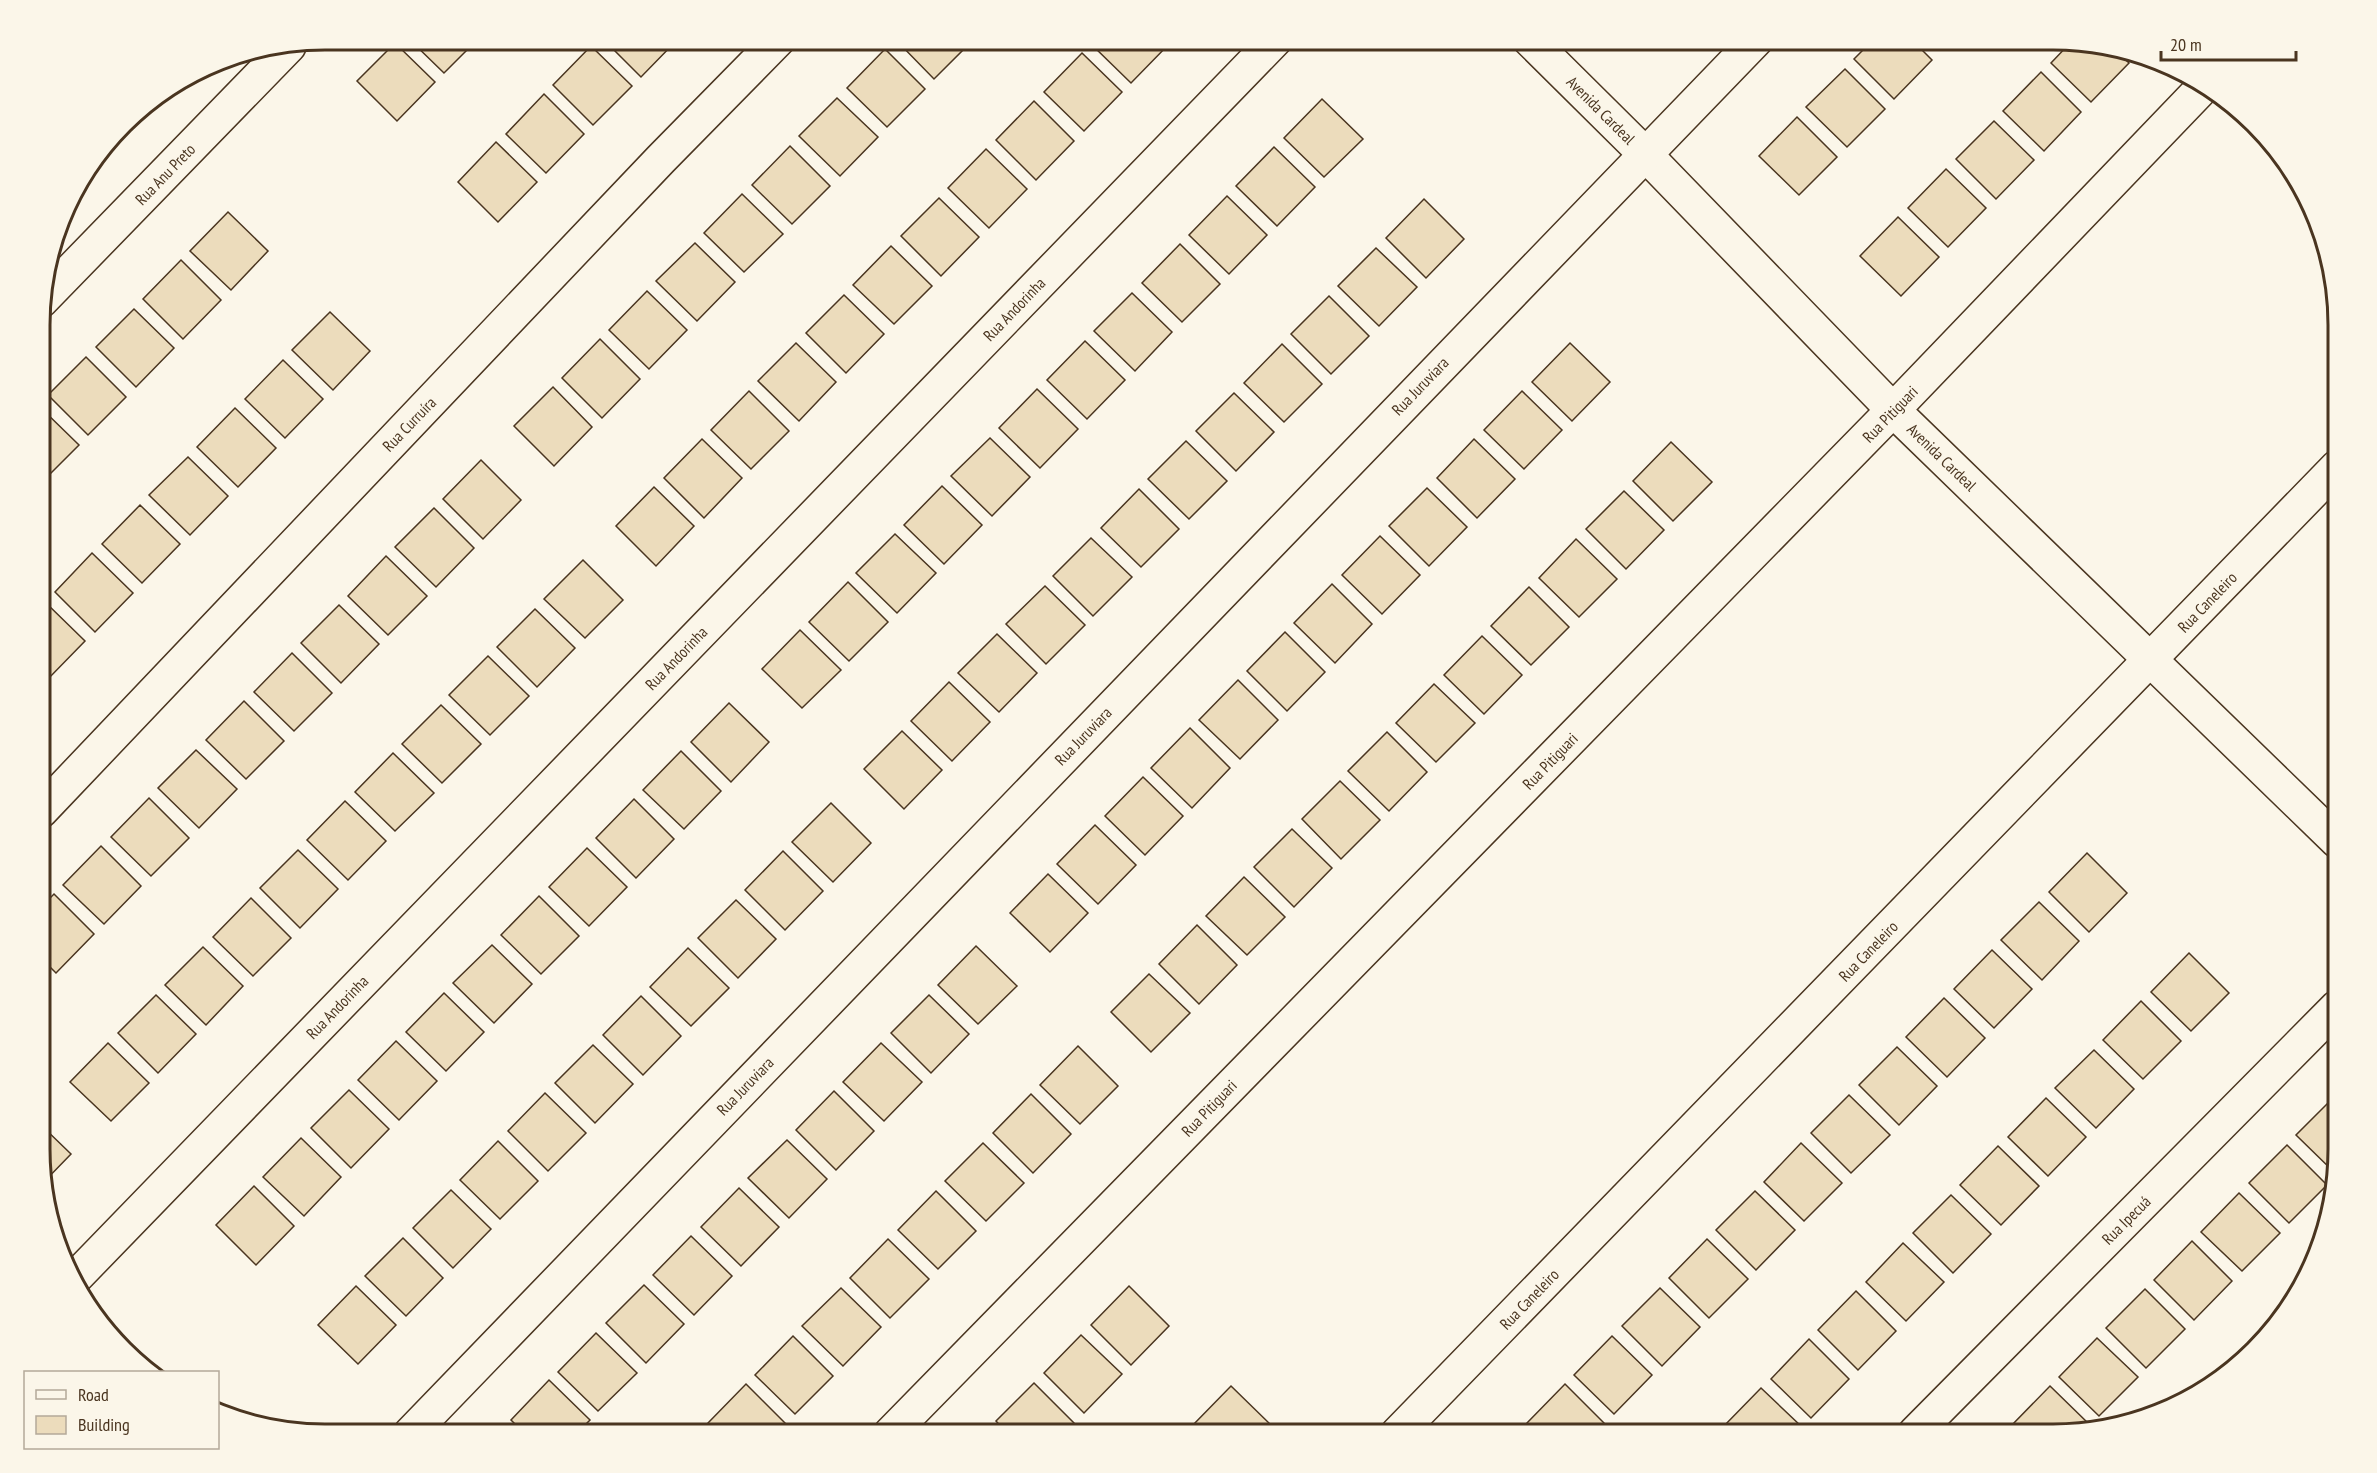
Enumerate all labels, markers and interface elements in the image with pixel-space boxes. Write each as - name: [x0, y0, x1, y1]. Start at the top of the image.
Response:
- scale bar: [2161, 24, 2296, 62]
- text: 20 m: [2170, 33, 2202, 56]
- street label: Avenida Cardeal: [1563, 72, 1640, 149]
- street label: Rua Anu Preto: [131, 139, 199, 209]
- street label: Rua Andorinha: [979, 273, 1049, 345]
- street label: Rua Juruviara: [1387, 353, 1453, 419]
- street label: Rua Pitiguari: [1858, 381, 1922, 447]
- street label: Rua Curruíra: [378, 392, 440, 456]
- street label: Avenida Cardeal: [1903, 419, 1981, 495]
- street label: Rua Caneleiro: [2173, 567, 2241, 637]
- street label: Rua Andorinha: [641, 622, 711, 694]
- street label: Rua Juruviara: [1050, 703, 1116, 769]
- street label: Rua Pitiguari: [1518, 728, 1582, 794]
- street label: Rua Caneleiro: [1834, 916, 1902, 986]
- street label: Rua Andorinha: [302, 971, 372, 1043]
- street label: Rua Juruviara: [712, 1053, 778, 1119]
- street label: Rua Pitiguari: [1177, 1075, 1241, 1141]
- street label: Rua Ipecuá: [2097, 1191, 2155, 1249]
- street label: Rua Caneleiro: [1495, 1264, 1563, 1334]
- legend: [24, 1371, 219, 1449]
- text: Road: [78, 1383, 109, 1406]
- text: Building: [78, 1413, 130, 1436]

